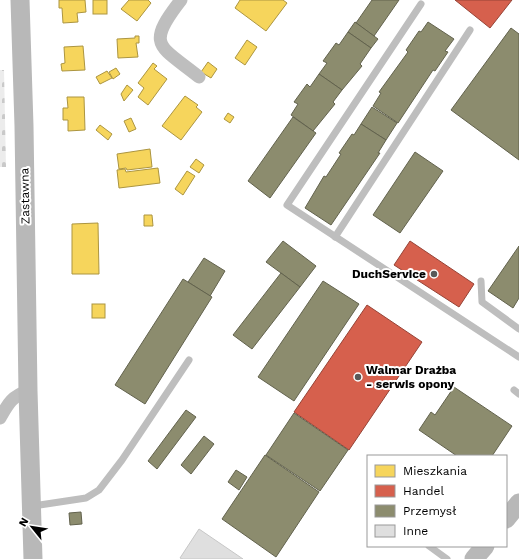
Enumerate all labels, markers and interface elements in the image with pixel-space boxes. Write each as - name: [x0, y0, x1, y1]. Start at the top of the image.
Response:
- street label: Zastawna: [18, 167, 32, 224]
- place label: DuchService: [352, 267, 426, 281]
- marker: DuchService: [429, 269, 439, 279]
- place label: Walmar Drażba - serwis opony: [366, 363, 456, 391]
- marker: Walmar Drażba - serwis opony: [353, 372, 363, 382]
- legend: [367, 455, 507, 547]
- text: Mieszkania: [403, 464, 467, 478]
- text: Handel: [403, 484, 444, 498]
- text: Przemysł: [403, 504, 457, 518]
- north arrow: [12, 507, 52, 547]
- text: N: [16, 515, 31, 529]
- text: Inne: [403, 524, 428, 538]

